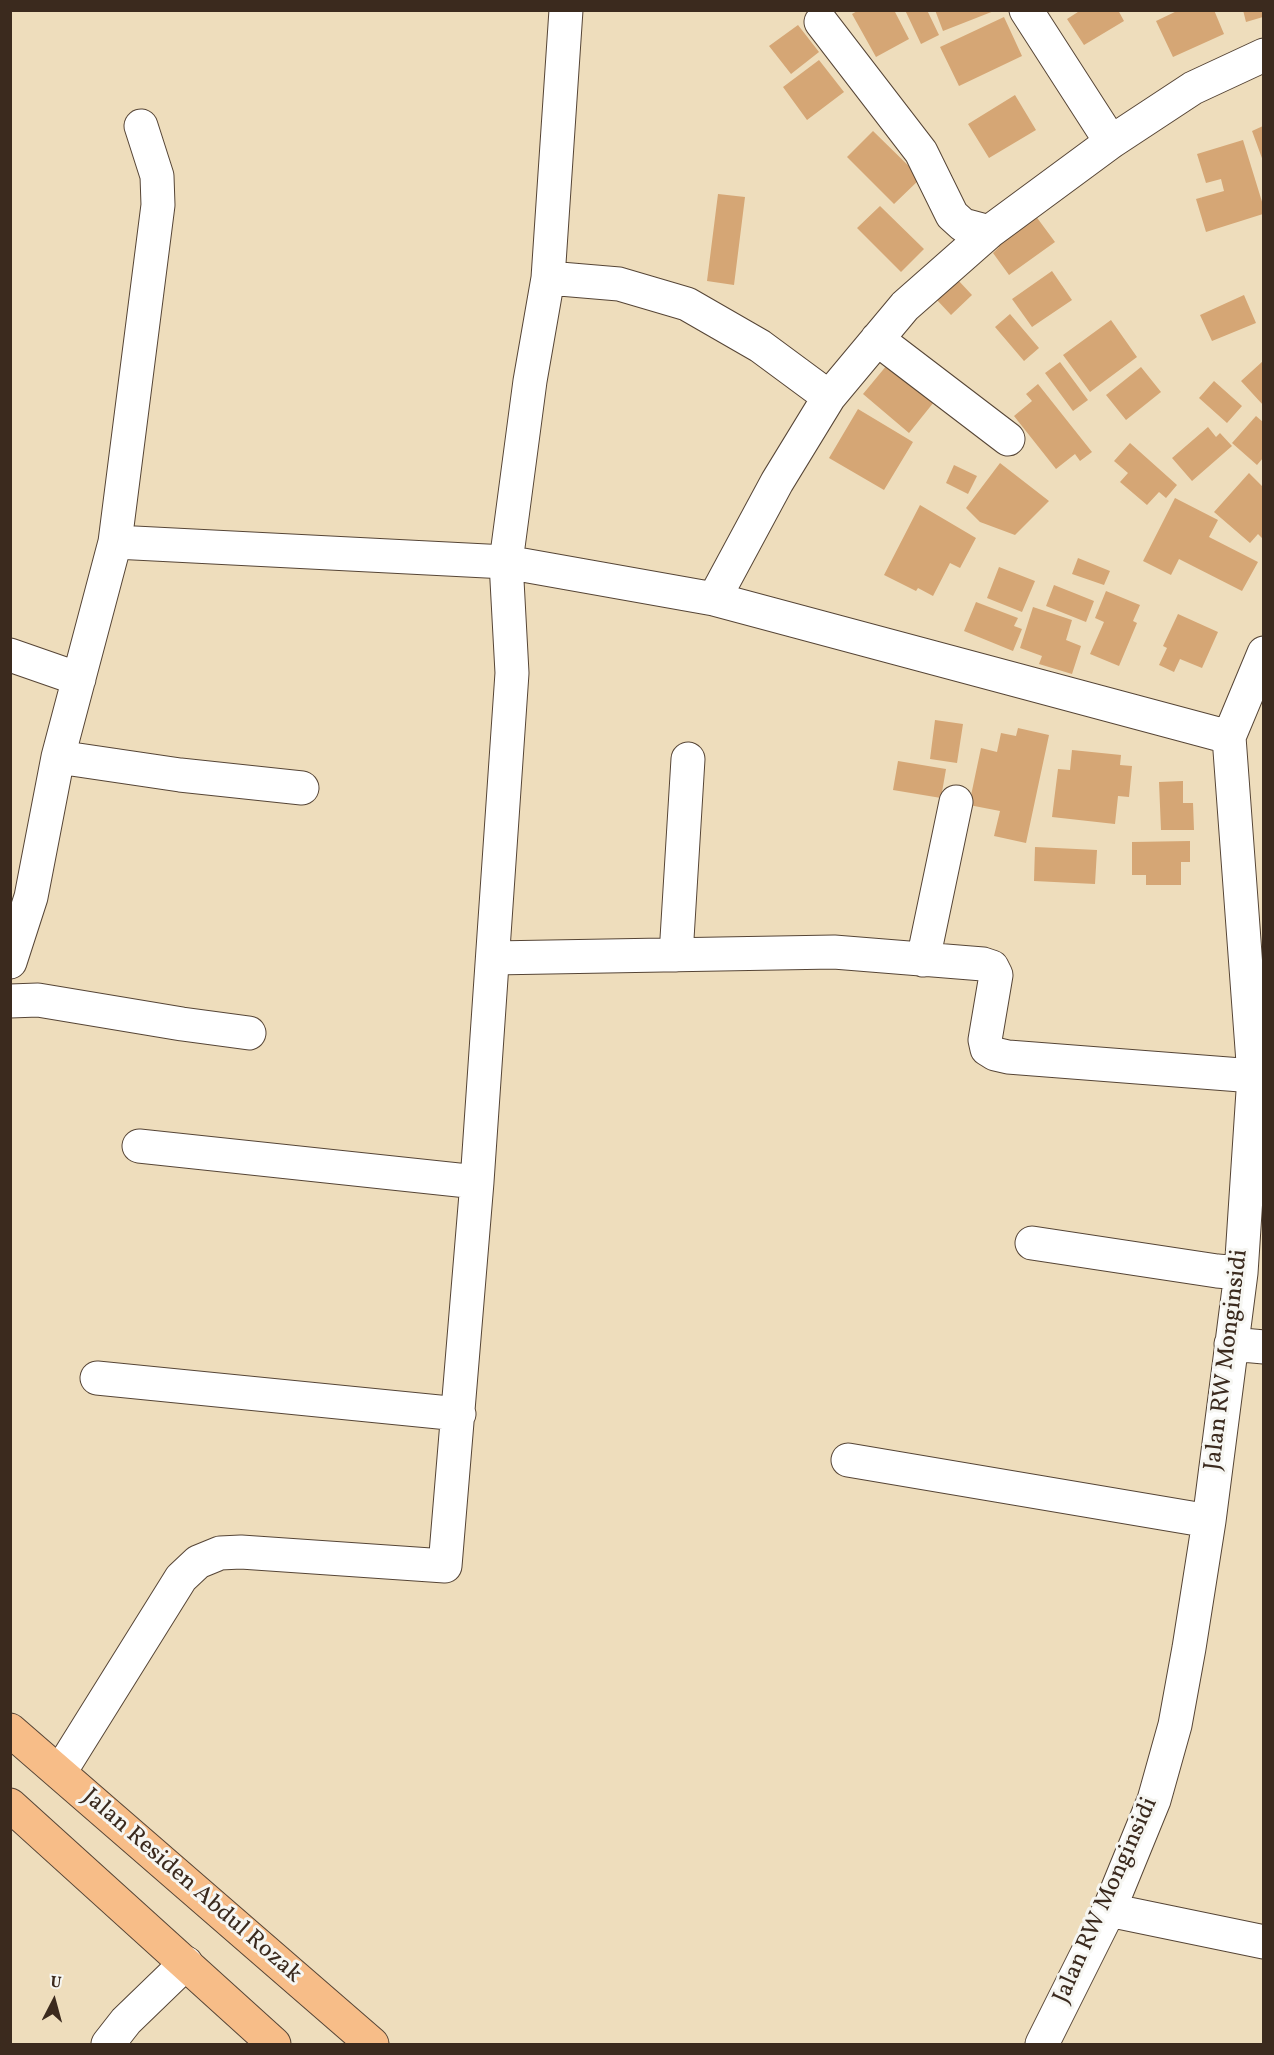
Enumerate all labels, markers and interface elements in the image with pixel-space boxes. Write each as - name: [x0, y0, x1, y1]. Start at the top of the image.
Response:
- street label: Jalan RW Monginsidi: [1200, 1248, 1256, 1472]
- street label: Jalan Residen Abdul Rozak: [75, 1784, 307, 1990]
- street label: Jalan RW Monginsidi: [1049, 1793, 1165, 2009]
- north arrow: [24, 1971, 84, 2031]
- text: U: [49, 1972, 62, 1995]

